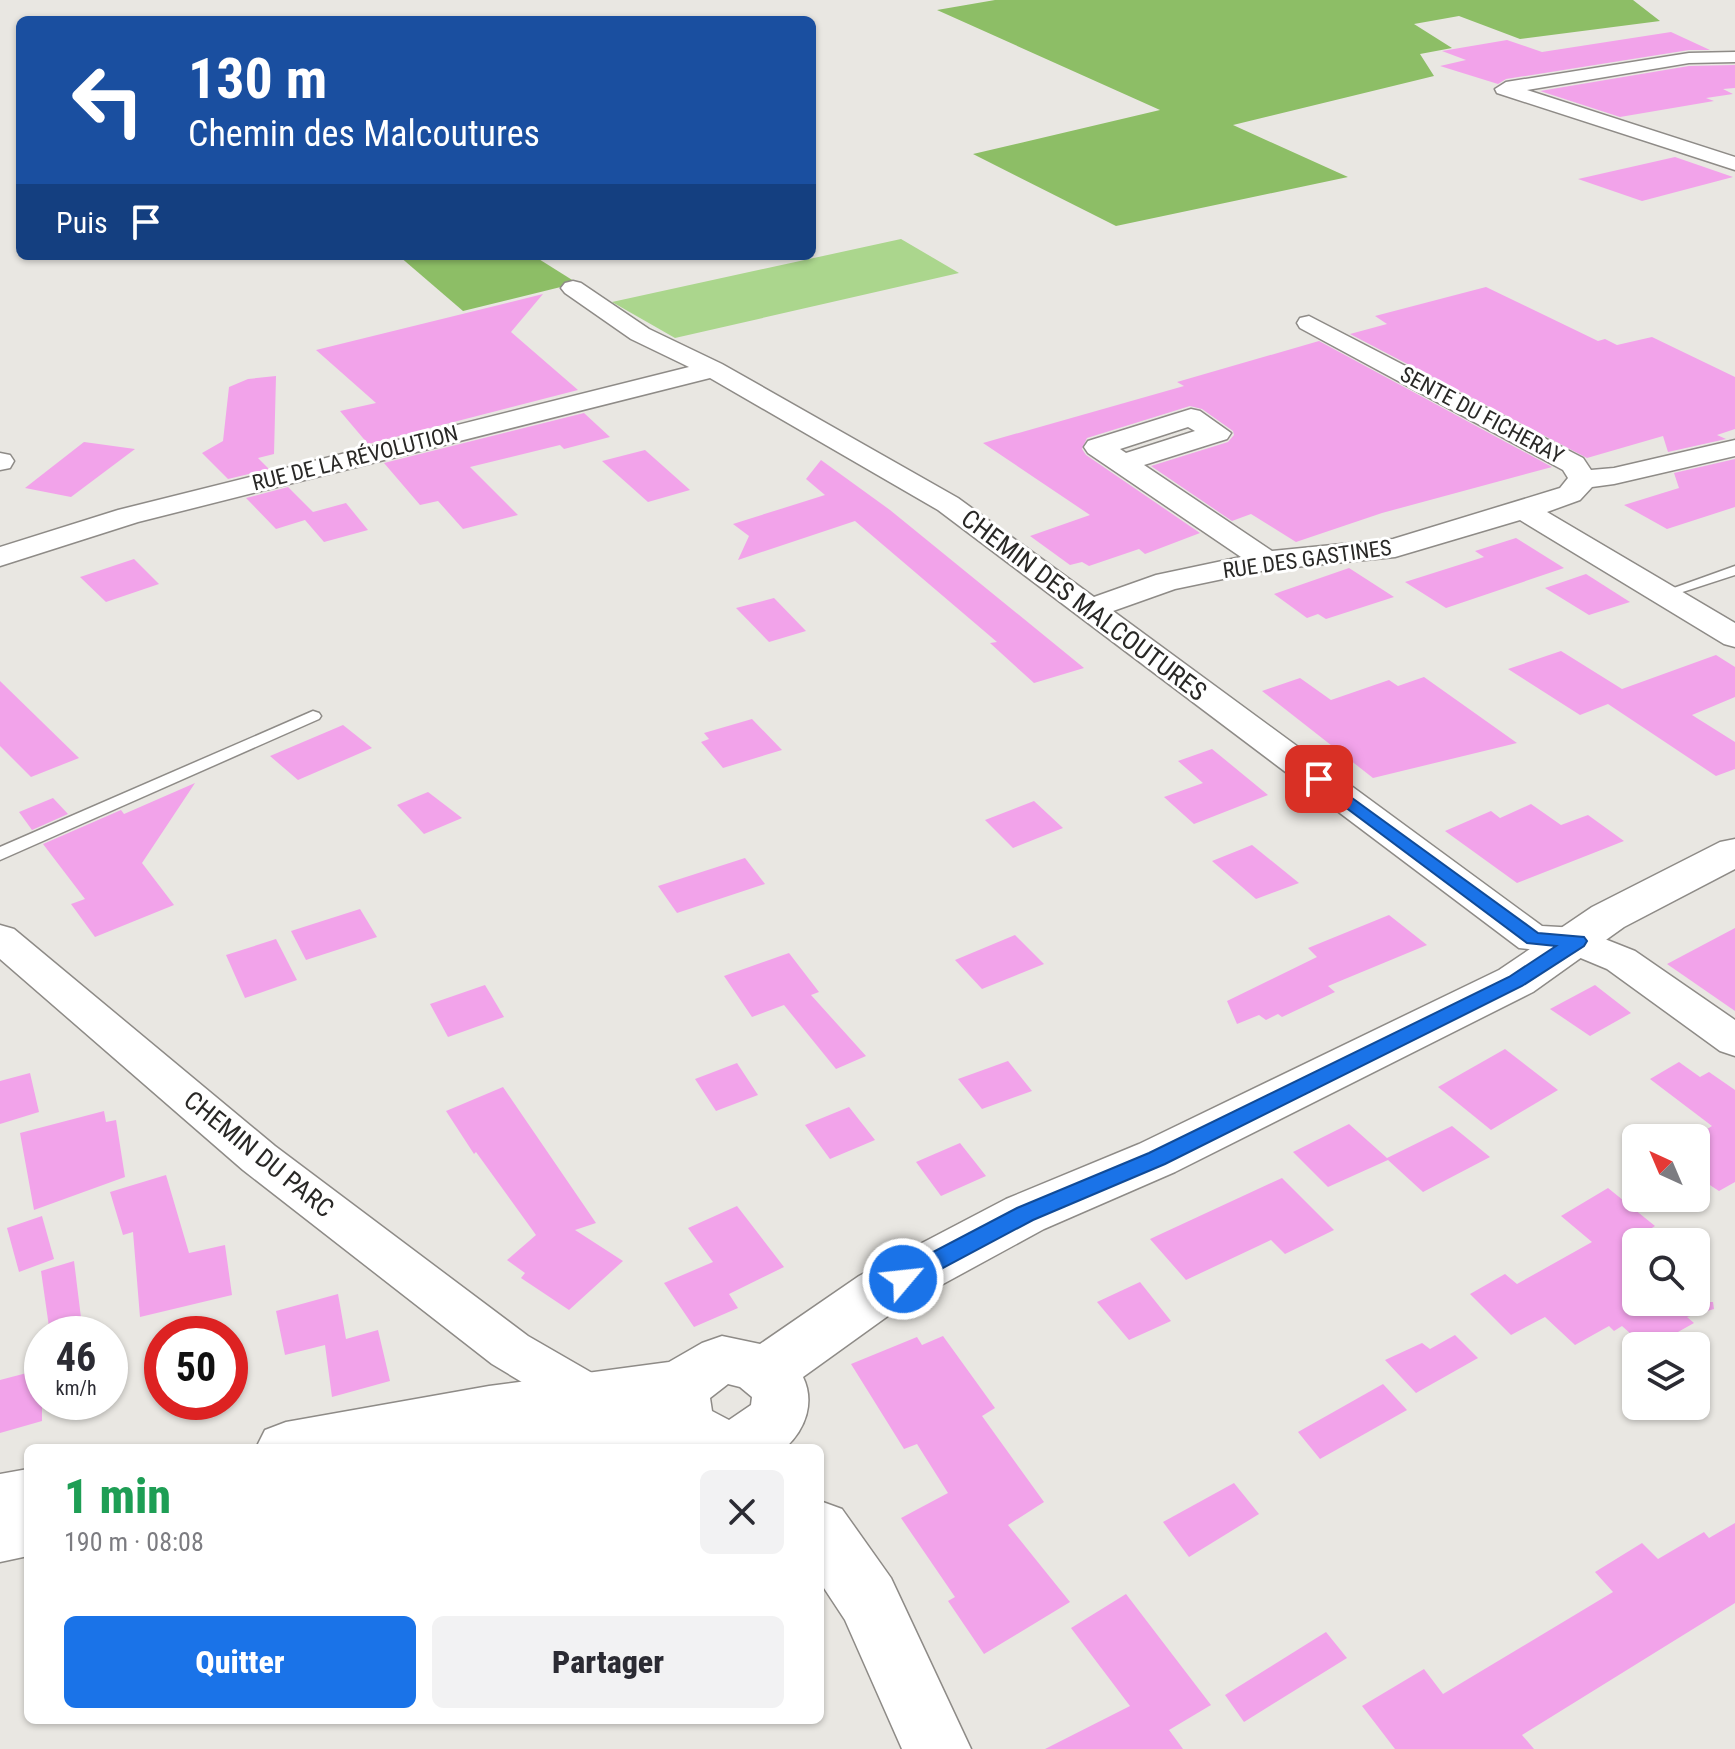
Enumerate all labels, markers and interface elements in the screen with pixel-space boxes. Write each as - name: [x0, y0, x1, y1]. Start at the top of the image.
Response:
- text: 130 m: [188, 46, 327, 112]
- icon: left: [56, 48, 160, 152]
- text: Chemin des Malcoutures: [188, 113, 540, 155]
- icon: arrive: [124, 200, 168, 244]
- text: Puis: [56, 205, 108, 240]
- street label: SENTE DU FICHERAY: [1396, 361, 1568, 469]
- street label: RUE DE LA RÉVOLUTION: [250, 420, 460, 496]
- street label: CHEMIN DES MALCOUTURES: [956, 503, 1212, 707]
- street label: RUE DES GASTINES: [1221, 535, 1393, 583]
- pin: [1285, 745, 1353, 813]
- icon: arrive: [1297, 757, 1341, 801]
- street label: CHEMIN DU PARC: [178, 1085, 340, 1223]
- north arrow: [1622, 1124, 1710, 1212]
- map controls: [1622, 1124, 1710, 1420]
- button: search: [1622, 1228, 1710, 1316]
- position arrow: [861, 1237, 945, 1321]
- speed limit sign: 50: [144, 1316, 248, 1420]
- button: layers: [1622, 1332, 1710, 1420]
- text: 46: [56, 1334, 96, 1381]
- text: km/h: [55, 1376, 97, 1400]
- text: 1 min: [64, 1468, 171, 1525]
- button: close: [700, 1470, 784, 1554]
- text: 190 m · 08:08: [64, 1527, 204, 1557]
- button: Quitter: [64, 1616, 416, 1708]
- button: Partager: [432, 1616, 784, 1708]

